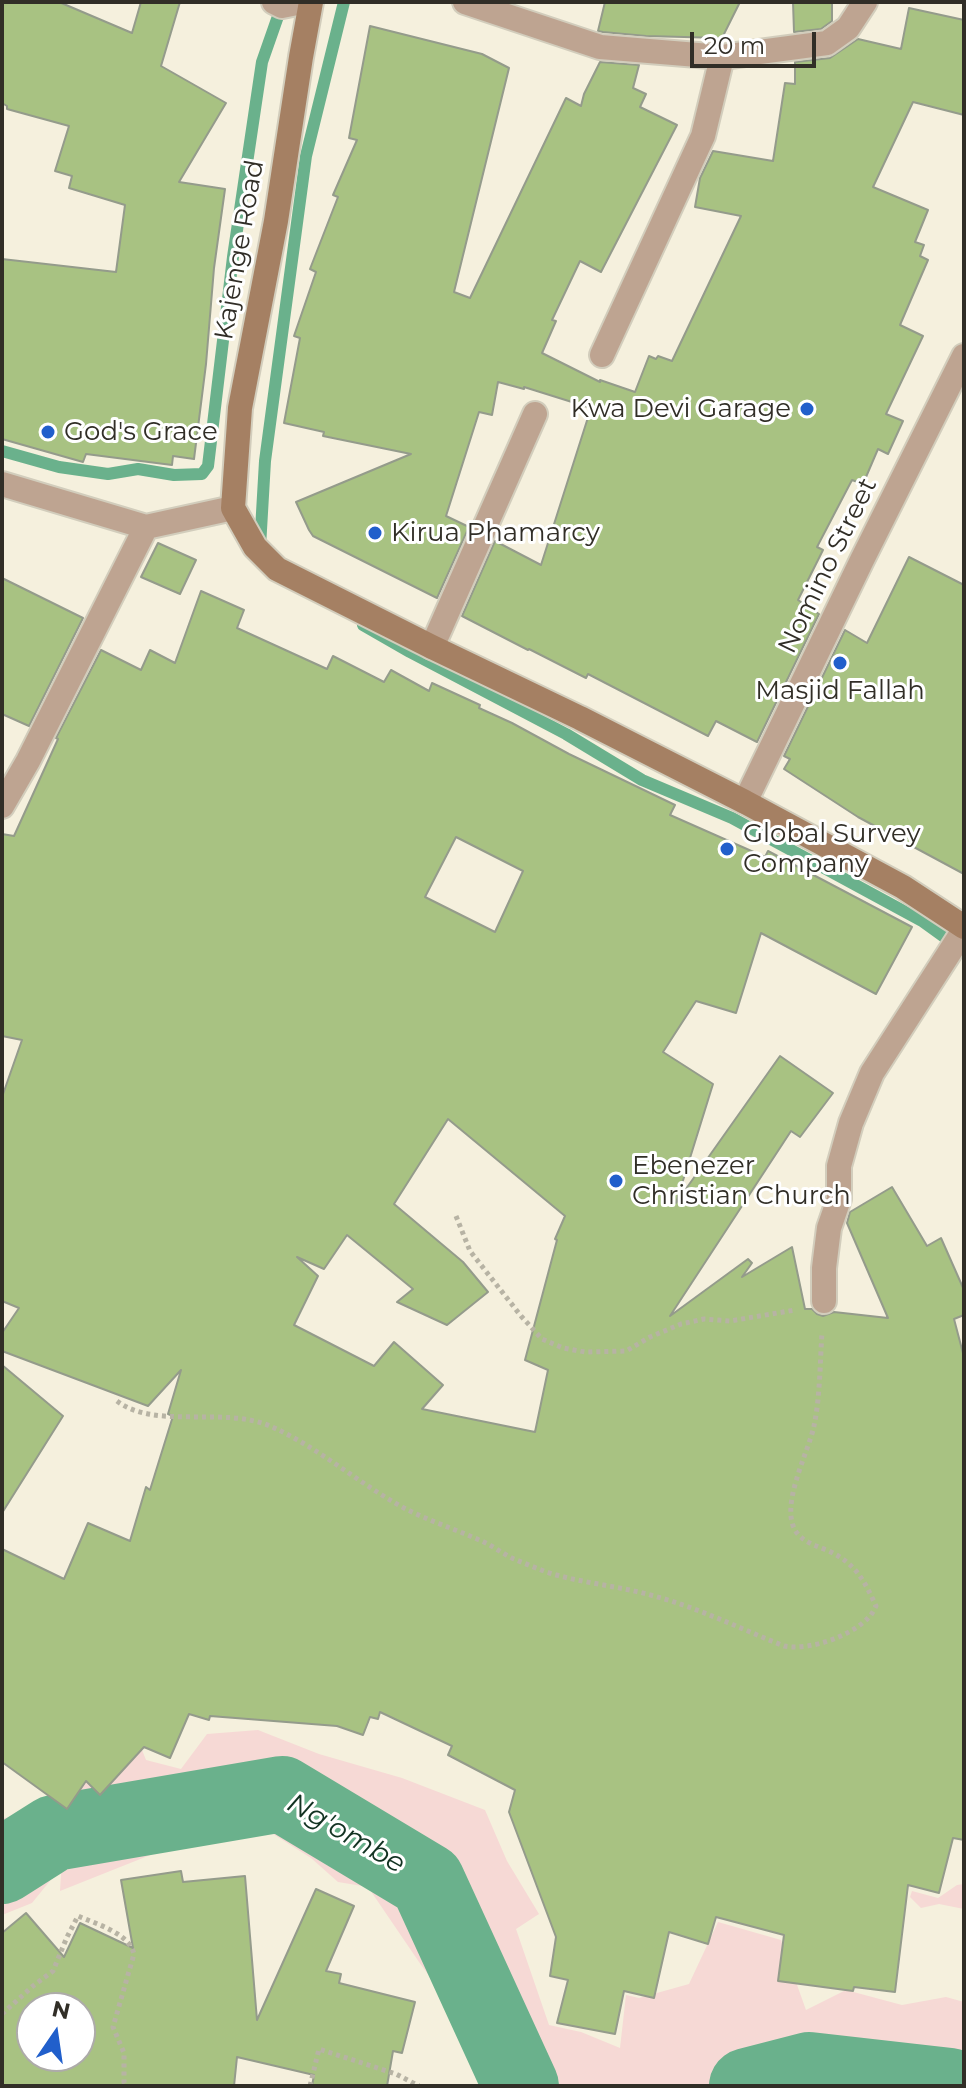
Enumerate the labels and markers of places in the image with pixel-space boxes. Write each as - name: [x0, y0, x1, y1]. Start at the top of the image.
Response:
- place label: Kwa Devi Garage: [570, 393, 791, 425]
- marker: Kwa Devi Garage: [798, 400, 816, 418]
- place label: God's Grace: [64, 416, 218, 448]
- marker: God's Grace: [39, 423, 57, 441]
- place label: Kirua Phamarcy: [391, 517, 600, 549]
- marker: Kirua Phamarcy: [366, 524, 384, 542]
- marker: Masjid Fallah: [831, 654, 849, 672]
- place label: Masjid Fallah: [755, 675, 925, 707]
- place label: Global Survey Company: [743, 818, 921, 880]
- marker: Global Survey Company: [718, 840, 736, 858]
- place label: Ebenezer Christian Church: [632, 1150, 851, 1212]
- marker: Ebenezer Christian Church: [607, 1172, 625, 1190]

